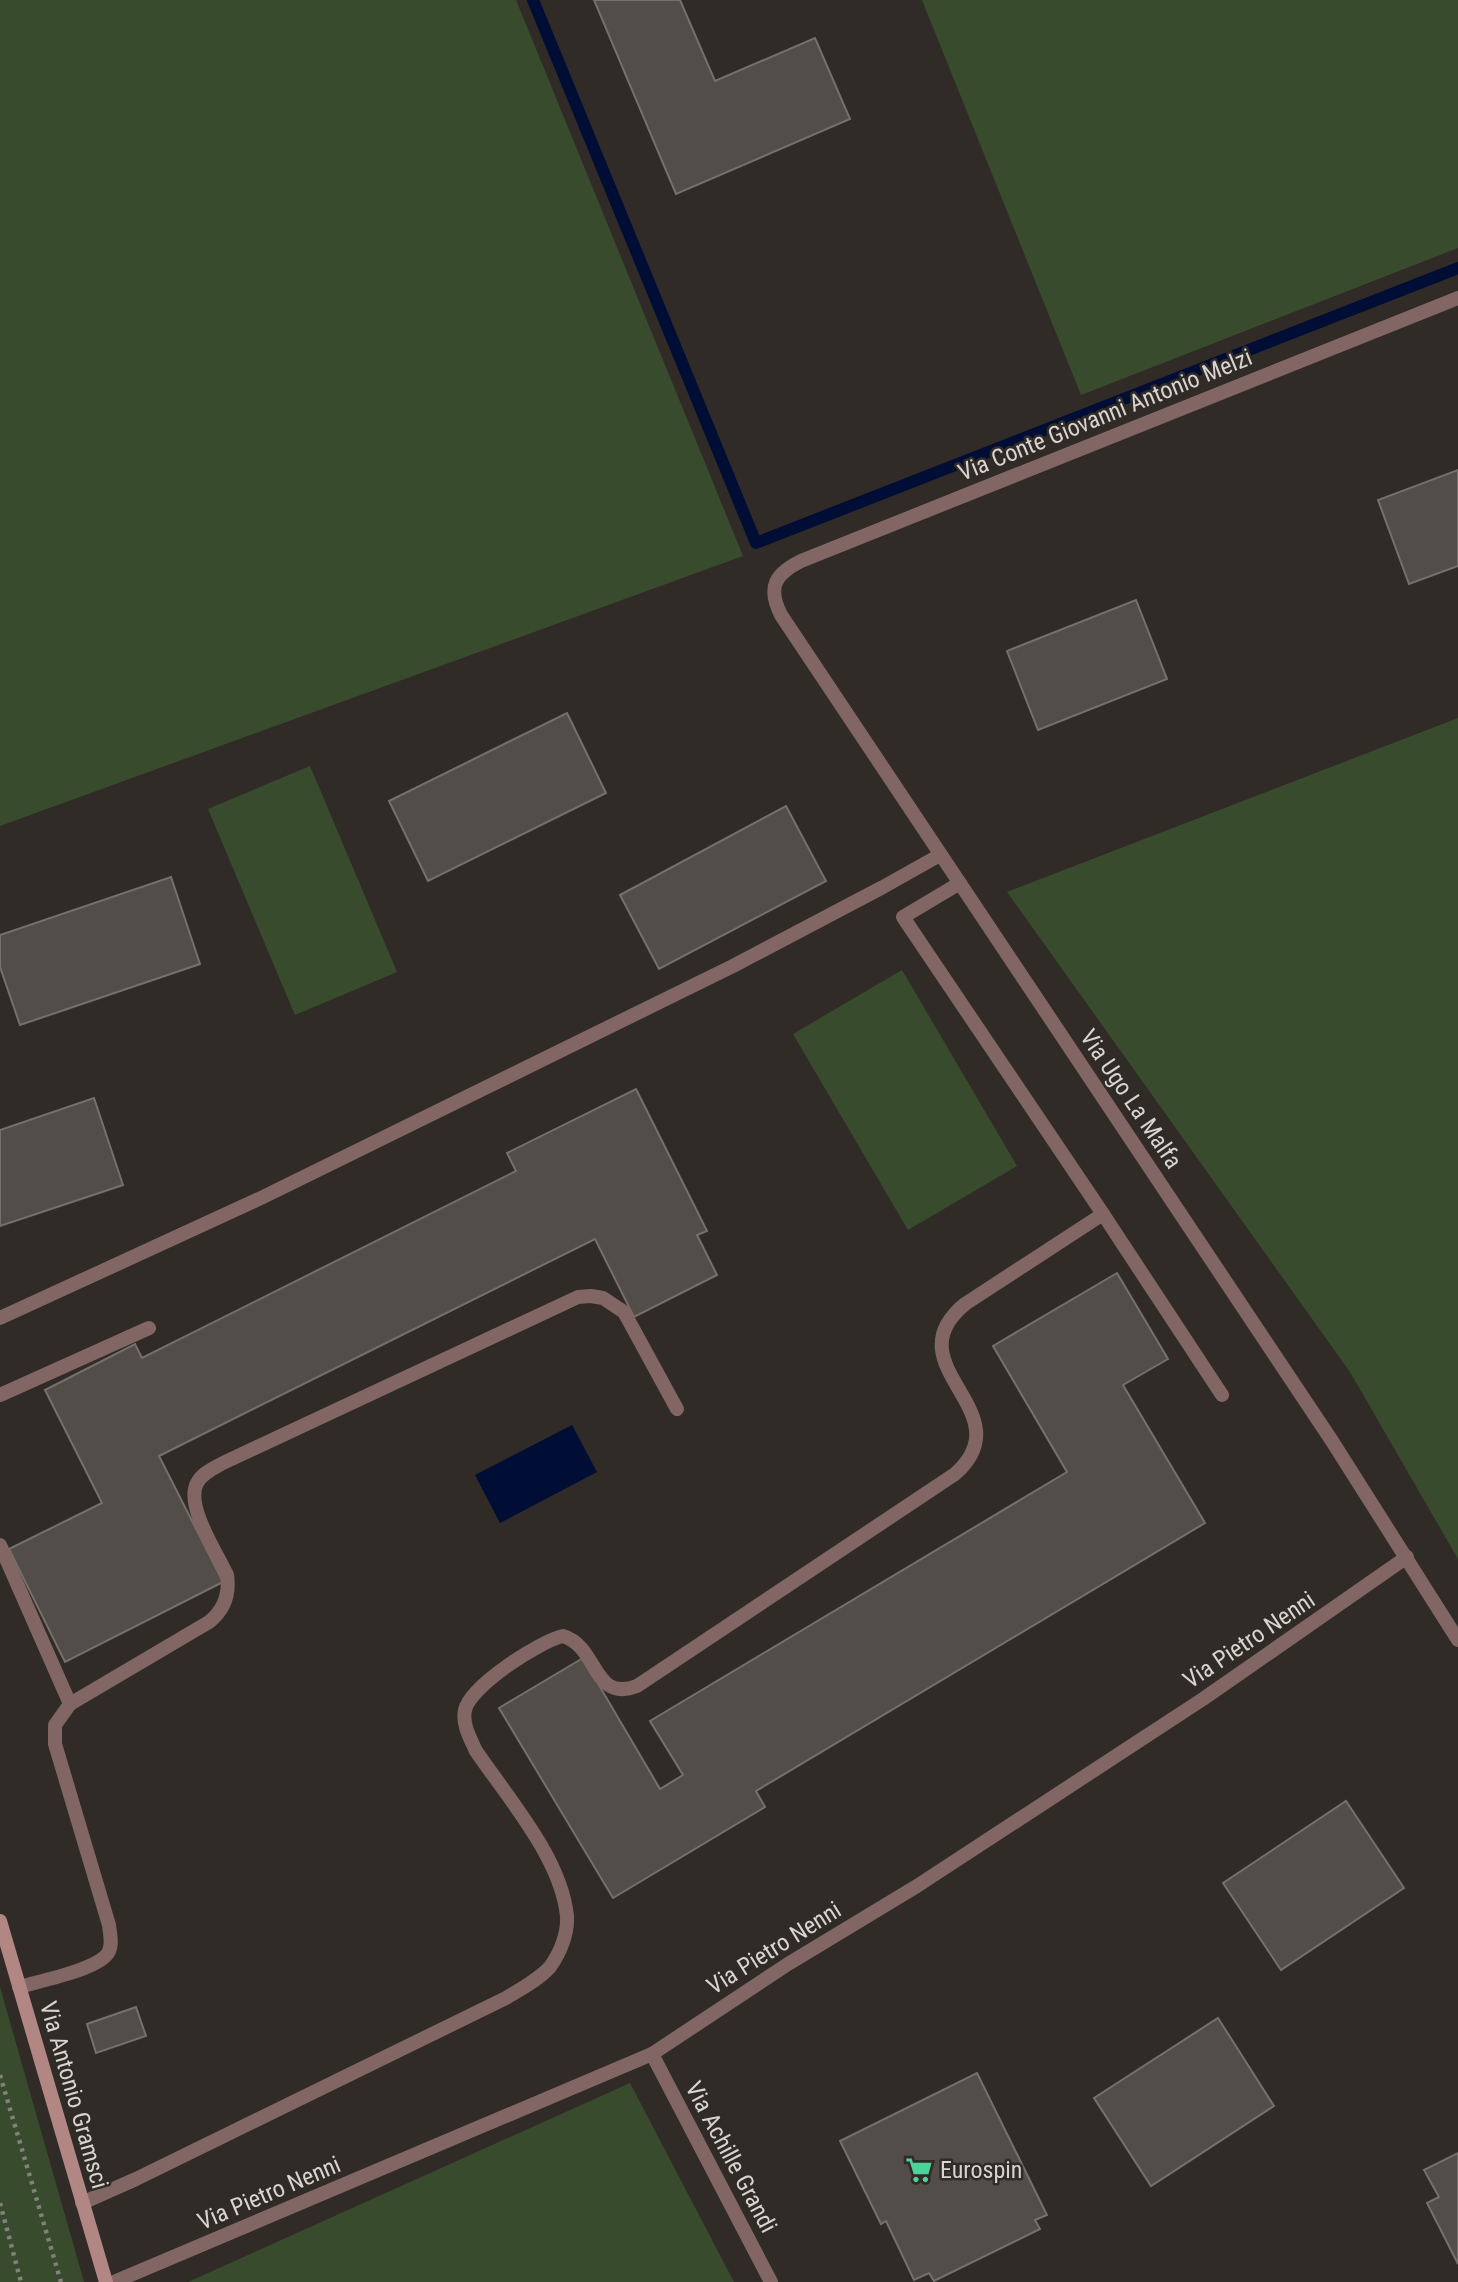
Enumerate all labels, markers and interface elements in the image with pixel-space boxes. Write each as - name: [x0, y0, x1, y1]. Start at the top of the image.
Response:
- street label: Via Conte Giovanni Antonio Melzi: [954, 343, 1256, 487]
- street label: Via Ugo La Malfa: [1074, 1024, 1188, 1174]
- street label: Via Pietro Nenni: [1178, 1586, 1320, 1694]
- street label: Via Pietro Nenni: [702, 1896, 846, 2000]
- street label: Via Antonio Gramsci: [34, 1998, 114, 2192]
- street label: Via Achille Grandi: [679, 2077, 783, 2237]
- street label: Via Pietro Nenni: [193, 2150, 345, 2236]
- supermarket icon: Eurospin: [904, 2155, 934, 2185]
- place label: Eurospin: [940, 2156, 1022, 2184]

